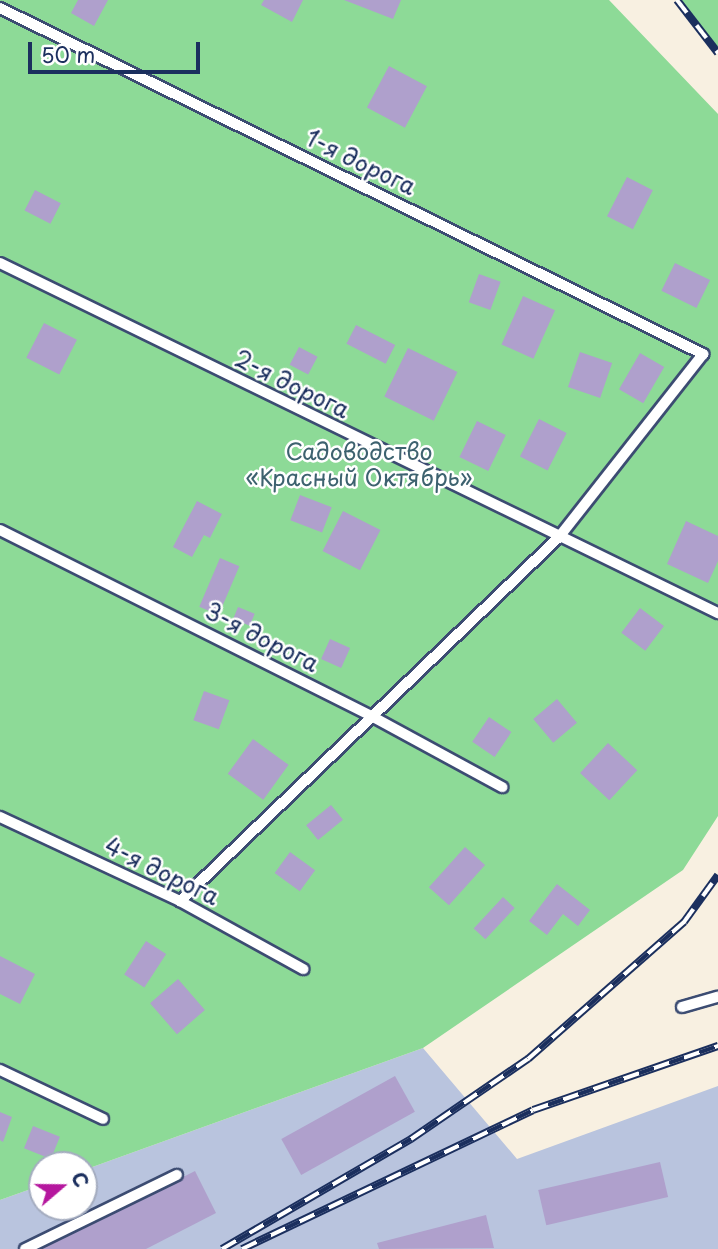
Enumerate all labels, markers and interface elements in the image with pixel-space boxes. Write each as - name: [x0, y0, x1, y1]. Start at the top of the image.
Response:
- scale bar: [32, 28, 203, 72]
- text: 50 m: [41, 38, 95, 70]
- street label: 1-я дорога: [302, 124, 420, 200]
- street label: 2-я дорога: [230, 344, 354, 424]
- park label: Садоводство «Красный Октябрь»: [245, 437, 473, 491]
- street label: 3-я дорога: [201, 597, 323, 677]
- street label: 4-я дорога: [100, 831, 224, 911]
- north arrow: [28, 1151, 98, 1221]
- text: С: [65, 1168, 96, 1191]

